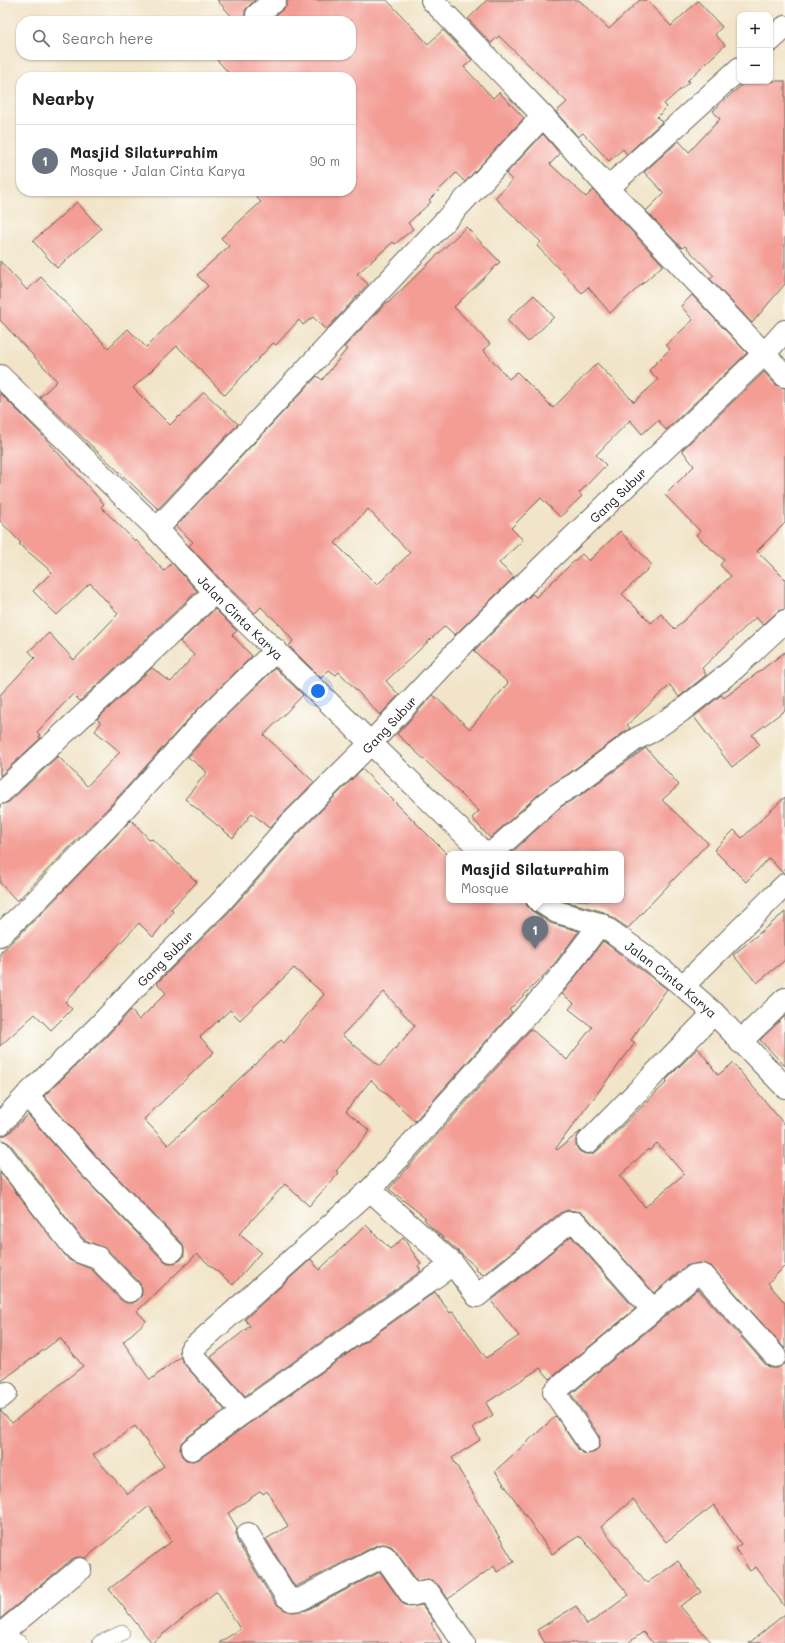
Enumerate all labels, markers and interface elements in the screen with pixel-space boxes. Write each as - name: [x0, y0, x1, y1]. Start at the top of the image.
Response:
- map controls: [737, 12, 773, 84]
- button: +: [737, 12, 773, 48]
- search box: [16, 16, 356, 60]
- icon: search: [30, 27, 52, 49]
- text: Search here: [62, 28, 153, 48]
- button: −: [737, 48, 773, 84]
- text: Nearby: [32, 87, 94, 109]
- text: Masjid Silaturrahim: [70, 142, 218, 162]
- text: 1: [42, 152, 48, 169]
- text: 90 m: [310, 152, 340, 169]
- text: Mosque · Jalan Cinta Karya: [70, 162, 246, 179]
- street label: Gang Subur: [585, 463, 650, 526]
- street label: Jalan Cinta Karya: [195, 571, 288, 663]
- your location: [308, 681, 328, 701]
- street label: Gang Subur: [358, 691, 420, 756]
- popup: [446, 851, 624, 903]
- text: Masjid Silaturrahim: [461, 859, 609, 879]
- text: Mosque: [461, 879, 509, 896]
- pin: 1: [522, 916, 548, 949]
- street label: Gang Subur: [132, 926, 197, 989]
- street label: Jalan Cinta Karya: [622, 936, 721, 1021]

